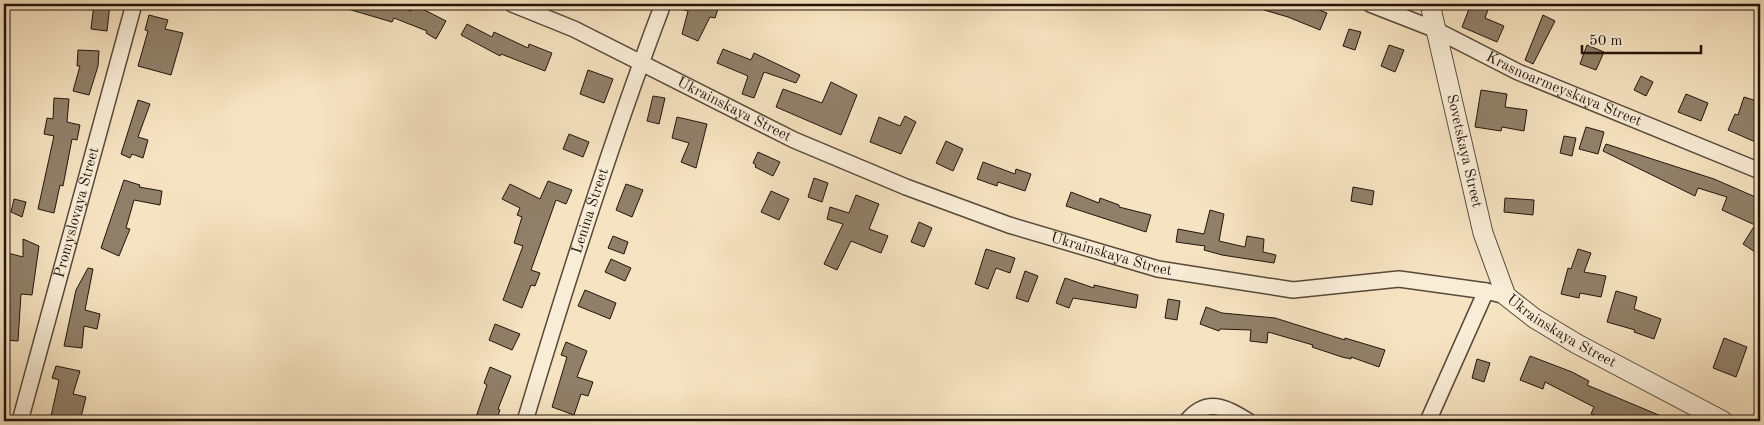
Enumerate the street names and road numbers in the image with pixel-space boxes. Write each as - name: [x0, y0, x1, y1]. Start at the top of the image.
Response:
- street label: Krasnoarmeyskaya Street: [1483, 49, 1644, 129]
- street label: Ukrainskaya Street: [674, 75, 793, 145]
- street label: Sovetskaya Street: [1444, 93, 1484, 209]
- street label: Promyslovaya Street: [52, 146, 102, 280]
- street label: Lenina Street: [570, 166, 611, 255]
- street label: Ukrainskaya Street: [1049, 230, 1173, 279]
- street label: Ukrainskaya Street: [1504, 292, 1618, 371]

